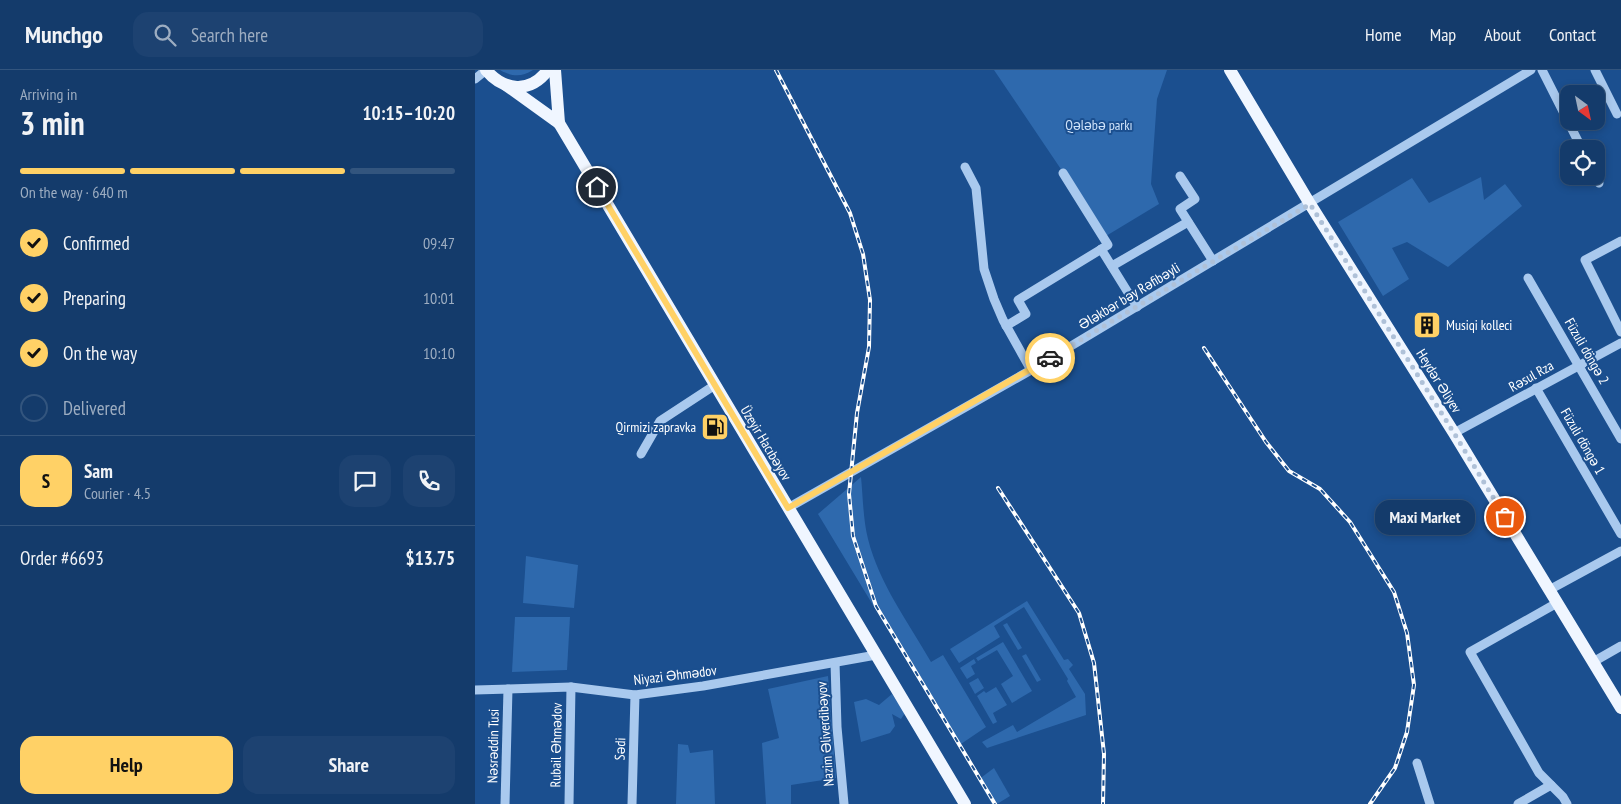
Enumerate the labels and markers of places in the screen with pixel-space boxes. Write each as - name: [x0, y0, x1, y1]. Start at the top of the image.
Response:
- pin: [576, 166, 618, 208]
- building icon: Musiqi kolleci: [1412, 310, 1442, 340]
- place label: Musiqi kolleci: [1446, 316, 1512, 334]
- fuel station icon: Qirmizi zapravka: [700, 412, 730, 442]
- place label: Qirmizi zapravka: [616, 418, 696, 436]
- pin: [1484, 496, 1526, 538]
- callout: Maxi Market: [1375, 500, 1475, 534]

